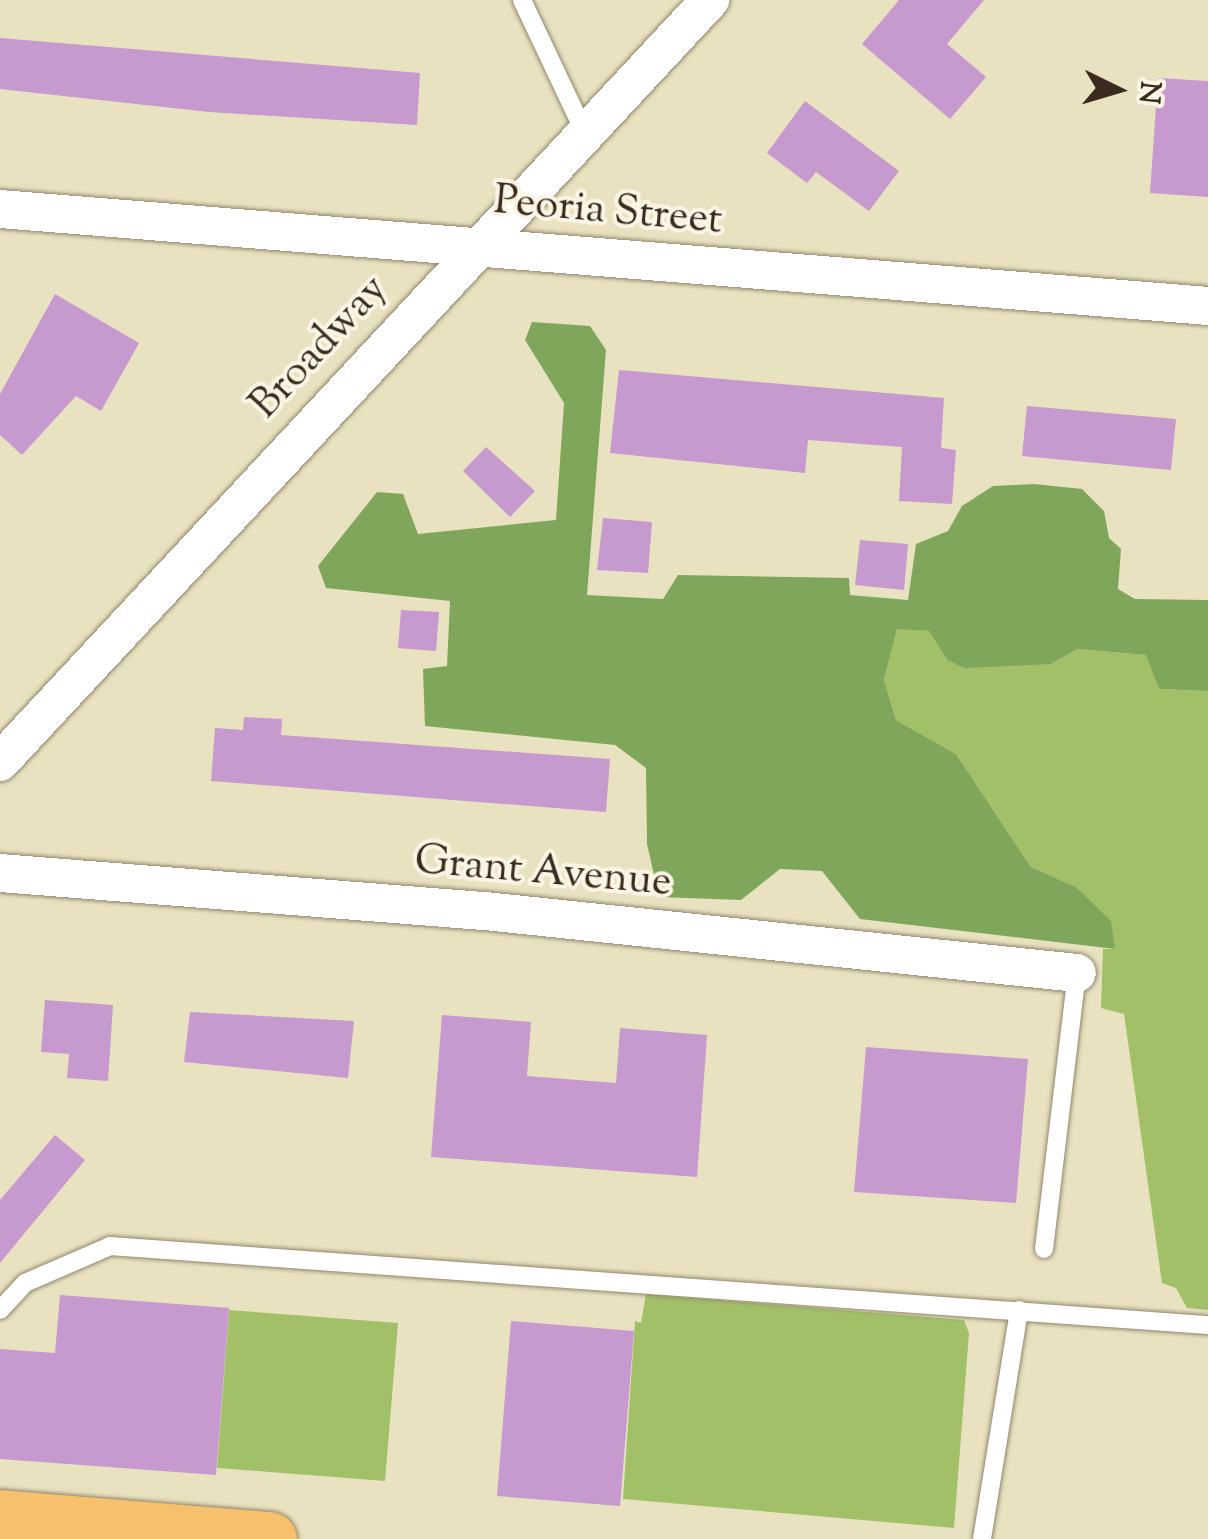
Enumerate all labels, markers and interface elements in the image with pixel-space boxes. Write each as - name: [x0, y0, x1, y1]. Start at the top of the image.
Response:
- north arrow: [1068, 40, 1168, 140]
- text: N: [1127, 80, 1169, 105]
- street label: Peoria Street: [492, 177, 724, 247]
- street label: Broadway: [241, 266, 399, 430]
- street label: Grant Avenue: [413, 837, 673, 909]

